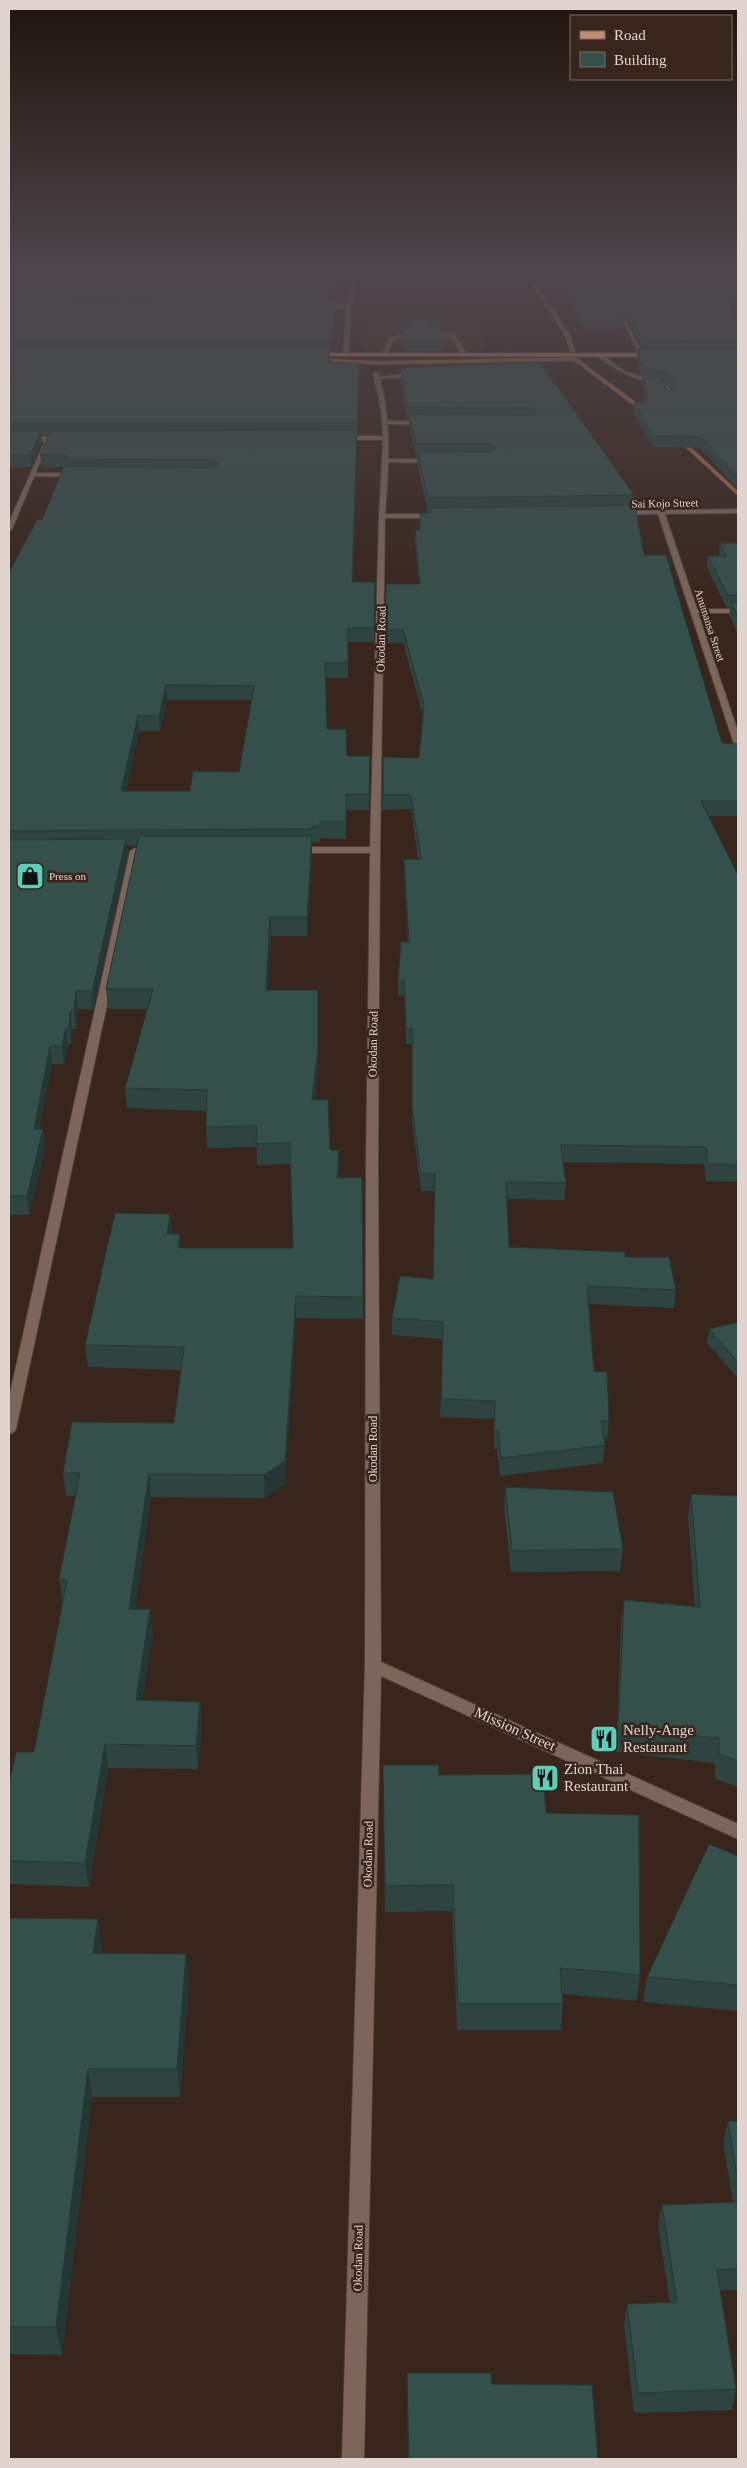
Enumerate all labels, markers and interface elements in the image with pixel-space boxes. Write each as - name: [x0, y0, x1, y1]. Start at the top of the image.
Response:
- legend: [570, 15, 732, 80]
- text: Road: [614, 27, 646, 43]
- text: Building: [614, 52, 667, 68]
- street label: Sai Kojo Street: [631, 496, 699, 510]
- street label: Anumansa Street: [693, 587, 727, 663]
- street label: Okodan Road: [373, 606, 389, 672]
- shop icon: Press on: [15, 861, 45, 891]
- place label: Press on: [49, 870, 86, 882]
- street label: Okodan Road: [365, 1011, 381, 1077]
- street label: Okodan Road: [366, 1416, 380, 1482]
- street label: Mission Street: [472, 1704, 559, 1754]
- place label: Nelly-Ange Restaurant: [623, 1722, 694, 1755]
- restaurant icon: Nelly-Ange Restaurant: [589, 1724, 619, 1754]
- place label: Zion Thai Restaurant: [564, 1761, 629, 1794]
- restaurant icon: Zion Thai Restaurant: [530, 1763, 560, 1793]
- street label: Okodan Road: [360, 1821, 376, 1887]
- street label: Okodan Road: [350, 2225, 366, 2291]

